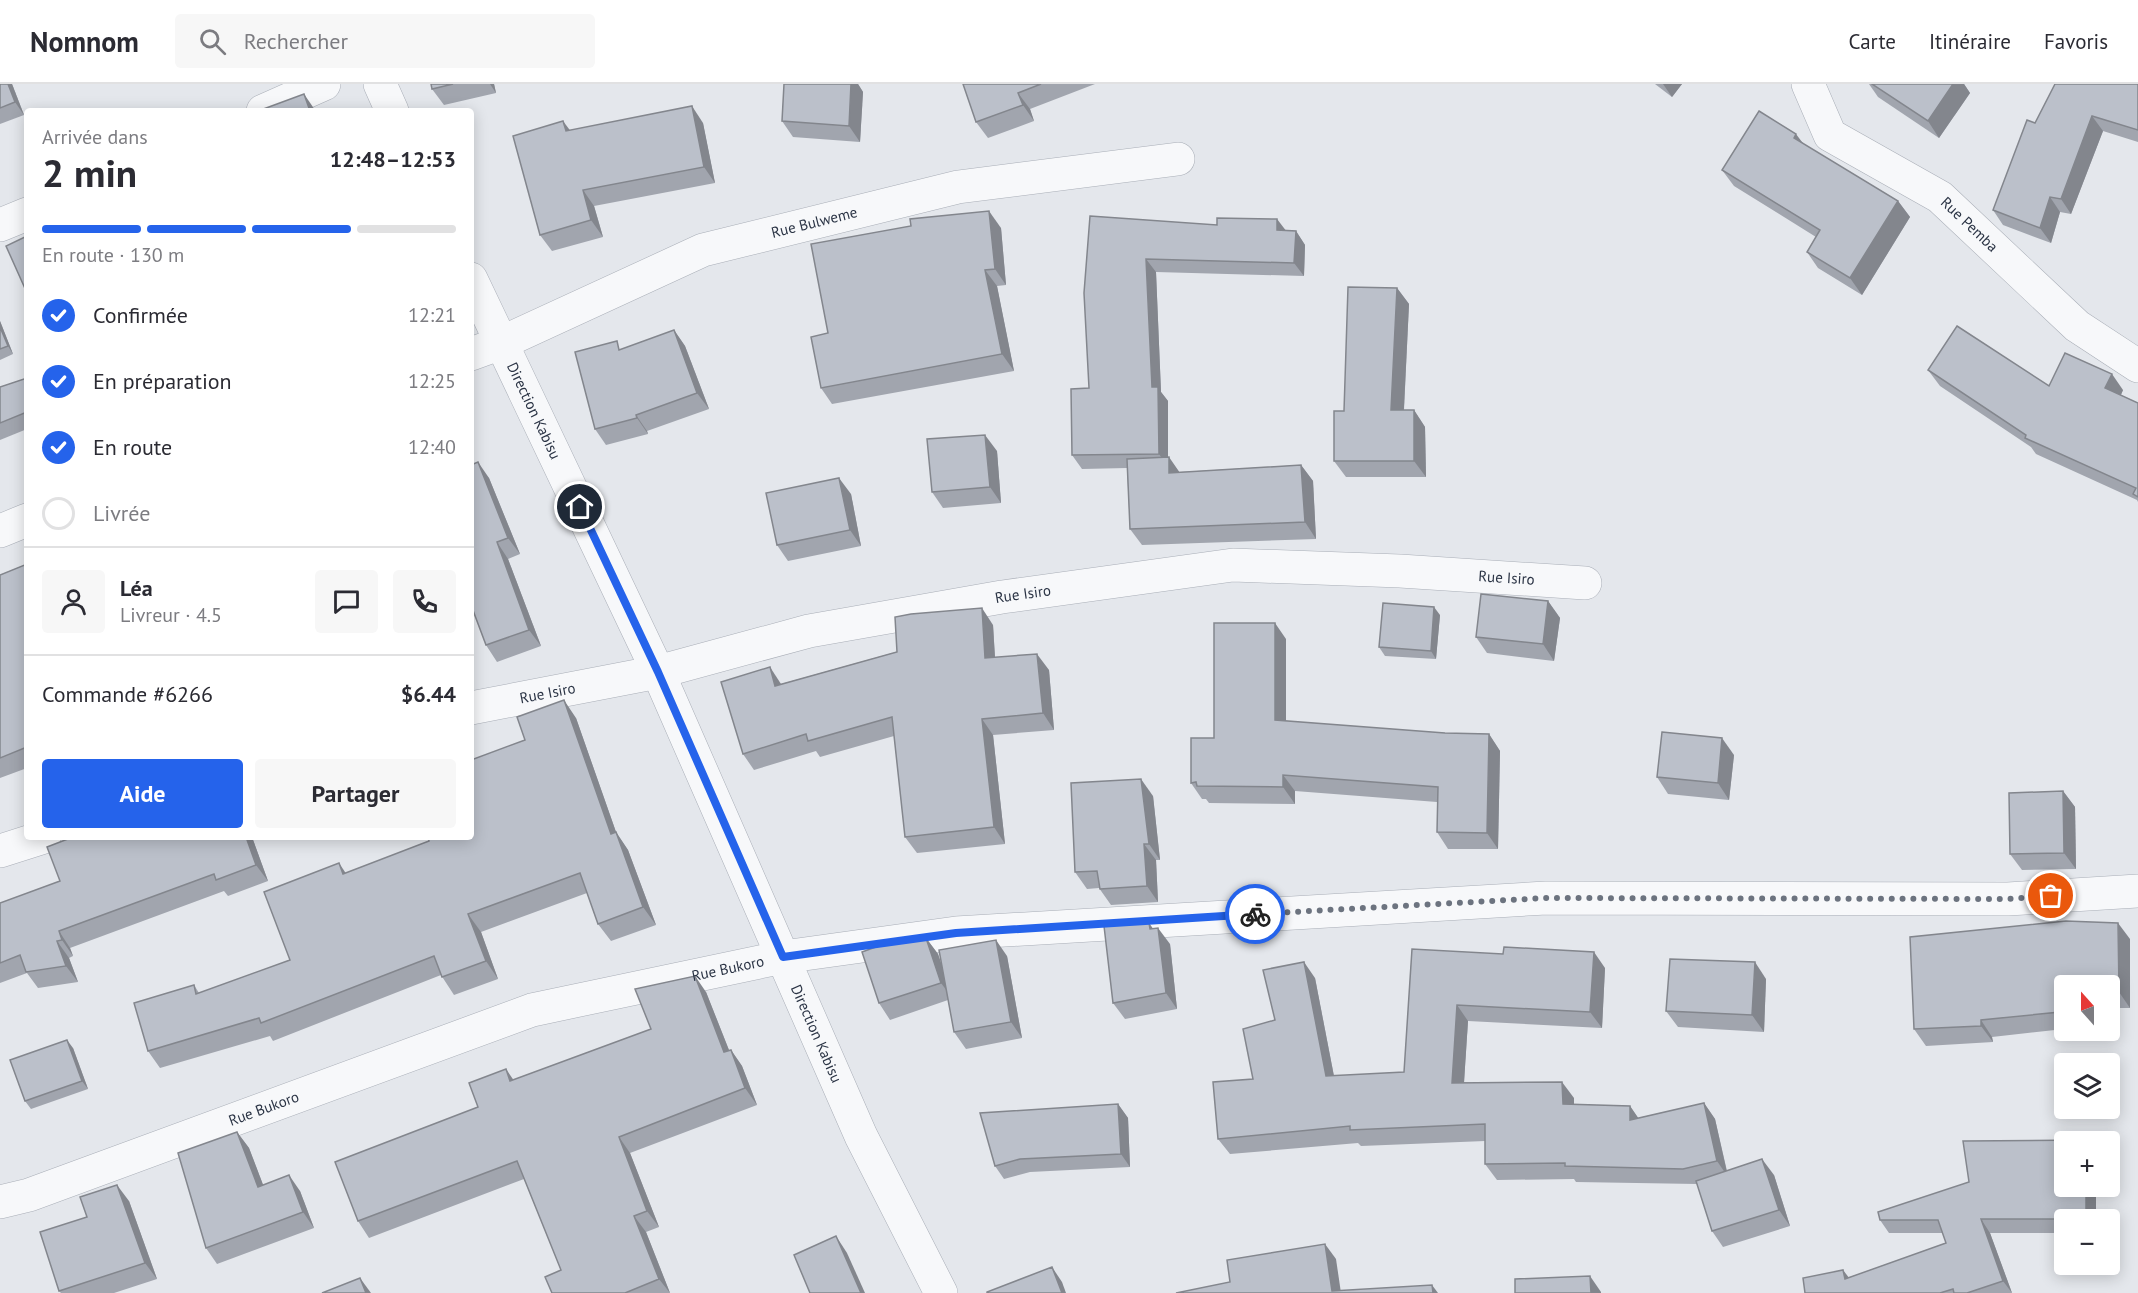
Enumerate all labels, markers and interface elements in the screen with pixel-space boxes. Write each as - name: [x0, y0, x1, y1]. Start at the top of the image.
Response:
- search box: [175, 14, 595, 68]
- text: Nomnom: [30, 23, 139, 60]
- icon: search: [196, 25, 229, 58]
- text: Rechercher: [244, 27, 348, 55]
- text: Carte: [1849, 28, 1896, 55]
- text: Itinéraire: [1929, 28, 2011, 55]
- text: Favoris: [2044, 28, 2108, 55]
- text: Arrivée dans: [42, 124, 148, 150]
- text: 12:48–12:53: [330, 145, 456, 173]
- text: 2 min: [42, 147, 137, 198]
- street label: Rue Pemba: [1937, 193, 2002, 256]
- street label: Rue Bulweme: [769, 202, 859, 242]
- text: En route · 130 m: [42, 242, 184, 268]
- icon: check: [42, 299, 75, 332]
- text: Confirmée: [93, 301, 188, 329]
- text: 12:21: [408, 302, 456, 328]
- street label: Direction Kabisu: [503, 359, 565, 462]
- icon: check: [42, 365, 75, 398]
- text: En préparation: [93, 367, 232, 395]
- text: 12:25: [408, 368, 456, 394]
- icon: check: [42, 431, 75, 464]
- text: En route: [93, 433, 172, 461]
- text: 12:40: [408, 434, 456, 460]
- pin: [554, 481, 605, 532]
- icon: home: [563, 490, 596, 523]
- text: Livrée: [93, 499, 150, 527]
- street label: Rue Isiro: [1478, 566, 1535, 589]
- button: person: [42, 570, 105, 633]
- button: chat: [315, 570, 378, 633]
- button: phone: [393, 570, 456, 633]
- text: Léa: [120, 574, 153, 602]
- street label: Rue Isiro: [993, 580, 1052, 607]
- text: Livreur · 4.5: [120, 602, 222, 628]
- street label: Rue Isiro: [518, 678, 577, 707]
- text: Commande #6266: [42, 680, 213, 708]
- text: $6.44: [401, 680, 456, 708]
- button: Aide: [42, 759, 243, 828]
- button: Partager: [255, 759, 456, 828]
- pin: [2025, 870, 2076, 921]
- icon: bag: [2034, 879, 2067, 912]
- courier: [1225, 884, 1285, 944]
- icon: bike: [1239, 898, 1272, 931]
- street label: Rue Bukoro: [690, 951, 766, 985]
- north arrow: [2054, 975, 2120, 1041]
- map controls: [2054, 975, 2120, 1275]
- street label: Direction Kabisu: [787, 981, 847, 1086]
- button: layers: [2054, 1053, 2120, 1119]
- street label: Rue Bukoro: [226, 1087, 301, 1130]
- button: +: [2054, 1131, 2120, 1197]
- button: −: [2054, 1209, 2120, 1275]

